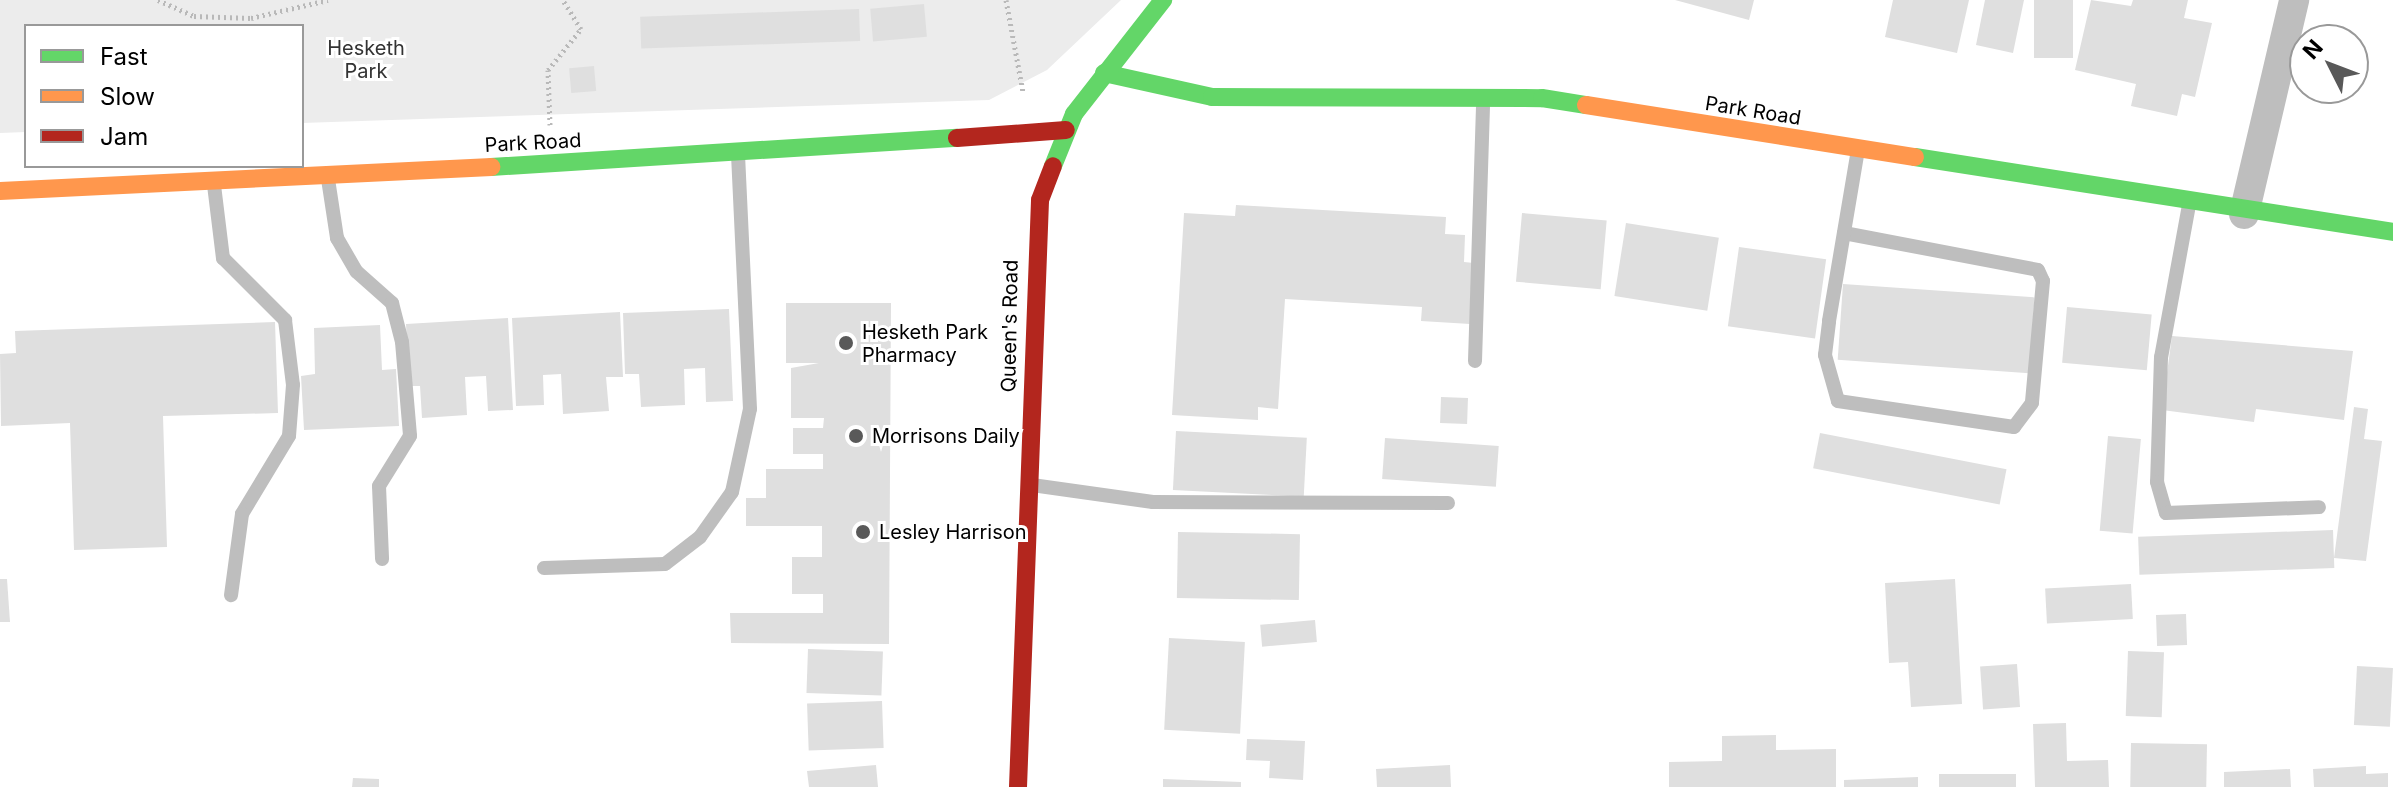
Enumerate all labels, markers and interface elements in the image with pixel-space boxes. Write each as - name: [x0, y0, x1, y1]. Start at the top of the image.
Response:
- legend: [24, 24, 304, 168]
- north arrow: [2289, 24, 2369, 104]
- text: N: [2297, 34, 2328, 64]
- park label: Hesketh Park: [327, 36, 405, 83]
- text: Fast: [100, 42, 148, 71]
- text: Slow: [100, 82, 155, 111]
- street label: Park Road: [1703, 92, 1803, 130]
- text: Jam: [100, 122, 148, 151]
- street label: Park Road: [484, 128, 582, 158]
- street label: Queen's Road: [997, 259, 1023, 393]
- place label: Hesketh Park Pharmacy: [862, 320, 988, 367]
- marker: Hesketh Park Pharmacy: [837, 334, 855, 352]
- place label: Morrisons Daily: [872, 424, 1020, 448]
- marker: Morrisons Daily: [847, 427, 865, 445]
- place label: Lesley Harrison: [879, 520, 1026, 544]
- marker: Lesley Harrison: [854, 523, 872, 541]

